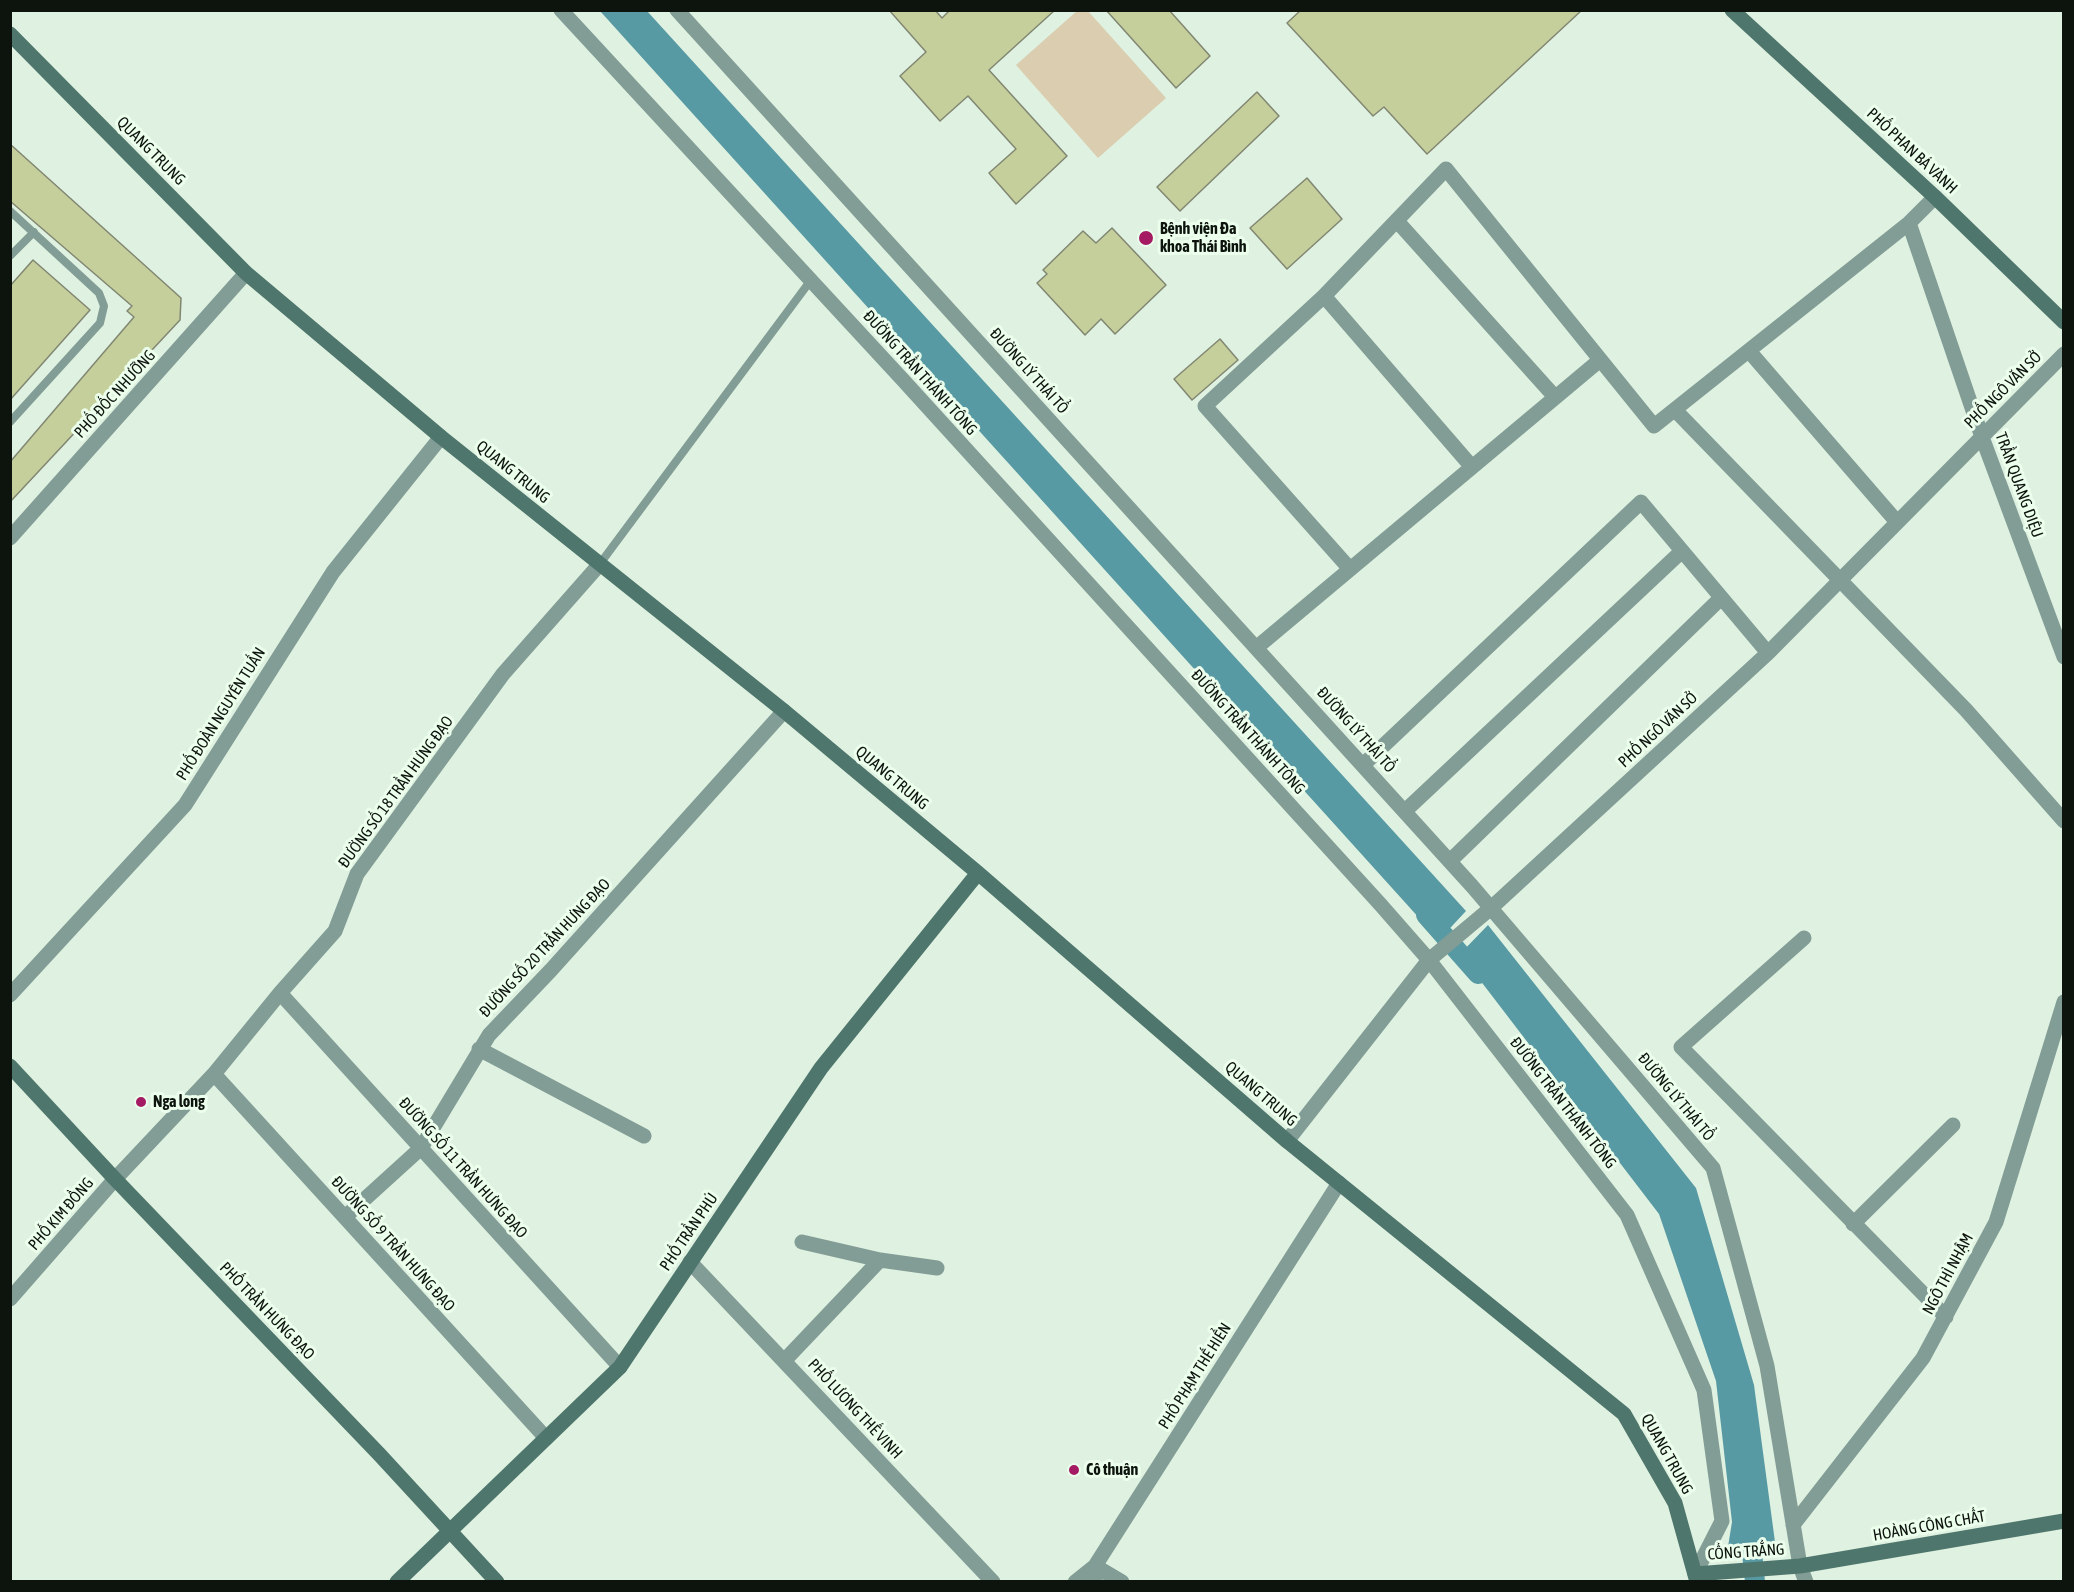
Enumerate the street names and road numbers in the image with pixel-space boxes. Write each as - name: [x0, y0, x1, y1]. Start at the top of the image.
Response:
- street label: PHỐ PHAN BÁ VÀNH: [1863, 104, 1961, 198]
- street label: QUANG TRUNG: [113, 113, 189, 189]
- street label: ĐƯỜNG TRẦN THÁNH TÔNG: [859, 307, 981, 439]
- street label: ĐƯỜNG LÝ THÁI TỔ: [985, 324, 1073, 418]
- street label: PHỐ ĐỐC NHƯỠNG: [70, 346, 160, 442]
- street label: PHỐ NGÔ VĂN SỞ: [1960, 347, 2046, 433]
- street label: TRẦN QUANG DIỆU: [1991, 430, 2047, 540]
- street label: QUANG TRUNG: [472, 436, 554, 508]
- street label: PHỐ ĐOÀN NGUYÊN TUẤN: [172, 644, 270, 784]
- street label: ĐƯỜNG TRẦN THÁNH TÔNG: [1187, 666, 1309, 798]
- street label: ĐƯỜNG LÝ THÁI TỔ: [1312, 683, 1400, 777]
- street label: PHỐ NGÔ VĂN SỞ: [1614, 688, 1702, 772]
- street label: ĐƯỜNG SỐ 18 TRẦN HƯNG ĐẠO: [335, 712, 457, 872]
- street label: QUANG TRUNG: [852, 742, 932, 814]
- street label: ĐƯỜNG SỐ 20 TRẦN HƯNG ĐẠO: [476, 875, 614, 1021]
- street label: ĐƯỜNG TRẦN THÁNH TÔNG: [1506, 1033, 1620, 1173]
- street label: ĐƯỜNG LÝ THÁI TỔ: [1634, 1049, 1718, 1145]
- street label: QUANG TRUNG: [1221, 1058, 1301, 1130]
- street label: ĐƯỜNG SỐ 11 TRẦN HƯNG ĐẠO: [395, 1094, 531, 1242]
- street label: ĐƯỜNG SỐ 9 TRẦN HƯNG ĐẠO: [327, 1172, 459, 1316]
- street label: PHỐ KIM ĐỒNG: [24, 1174, 98, 1254]
- street label: PHỐ TRẦN PHÚ: [656, 1189, 722, 1275]
- street label: NGÔ THÌ NHẬM: [1919, 1230, 1977, 1318]
- street label: PHỐ TRẦN HƯNG ĐẠO: [216, 1258, 318, 1364]
- street label: PHỐ PHẠM THẾ HIỂN: [1155, 1319, 1235, 1433]
- street label: PHỐ LƯƠNG THẾ VINH: [804, 1355, 906, 1463]
- street label: QUANG TRUNG: [1637, 1410, 1697, 1498]
- street label: HOÀNG CÔNG CHẤT: [1871, 1507, 1987, 1545]
- street label: CỐNG TRẮNG: [1707, 1540, 1785, 1564]

